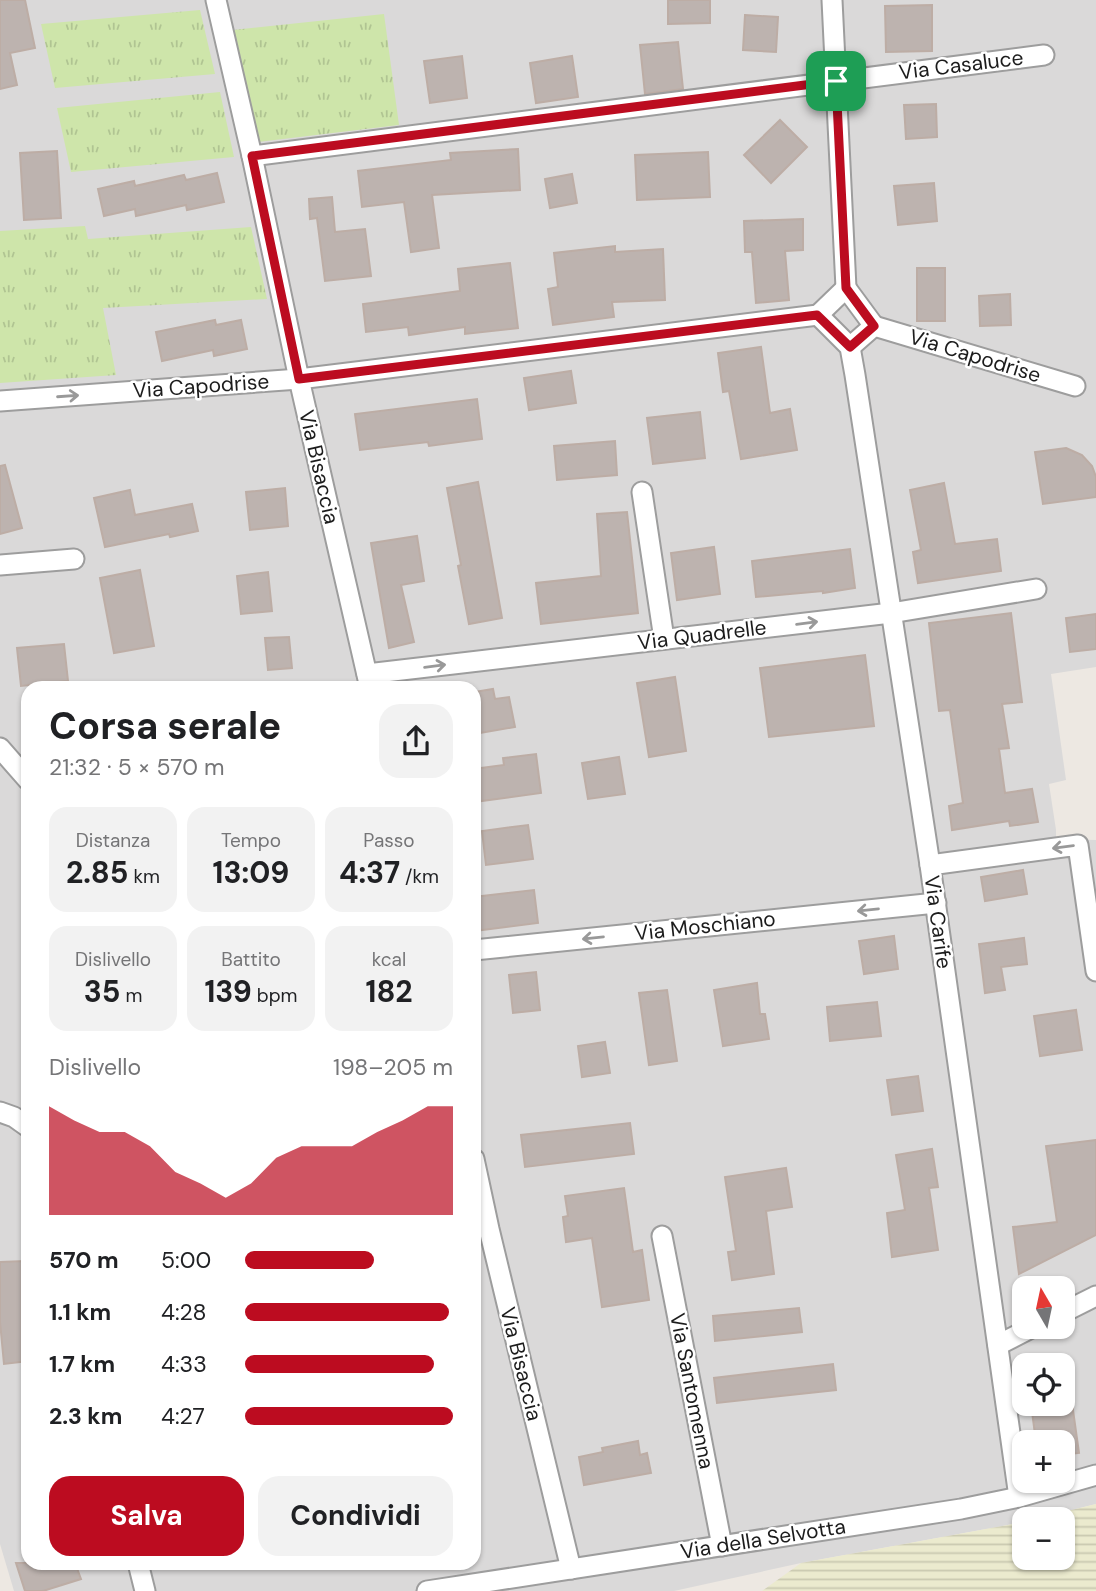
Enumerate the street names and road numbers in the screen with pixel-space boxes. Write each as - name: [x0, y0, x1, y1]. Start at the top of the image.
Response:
- street label: Via Casaluce: [897, 43, 1025, 87]
- street label: Via Capodrise: [906, 323, 1044, 389]
- street label: Via Capodrise: [132, 367, 270, 405]
- street label: Via Bisaccia: [292, 407, 346, 527]
- street label: Via Quadrelle: [636, 613, 768, 657]
- street label: Via Carife: [918, 873, 958, 971]
- street label: Via Moschiano: [633, 905, 777, 947]
- street label: Via Bisaccia: [493, 1304, 549, 1424]
- street label: Via Santomenna: [663, 1311, 721, 1471]
- street label: Via della Selvotta: [678, 1512, 848, 1566]

